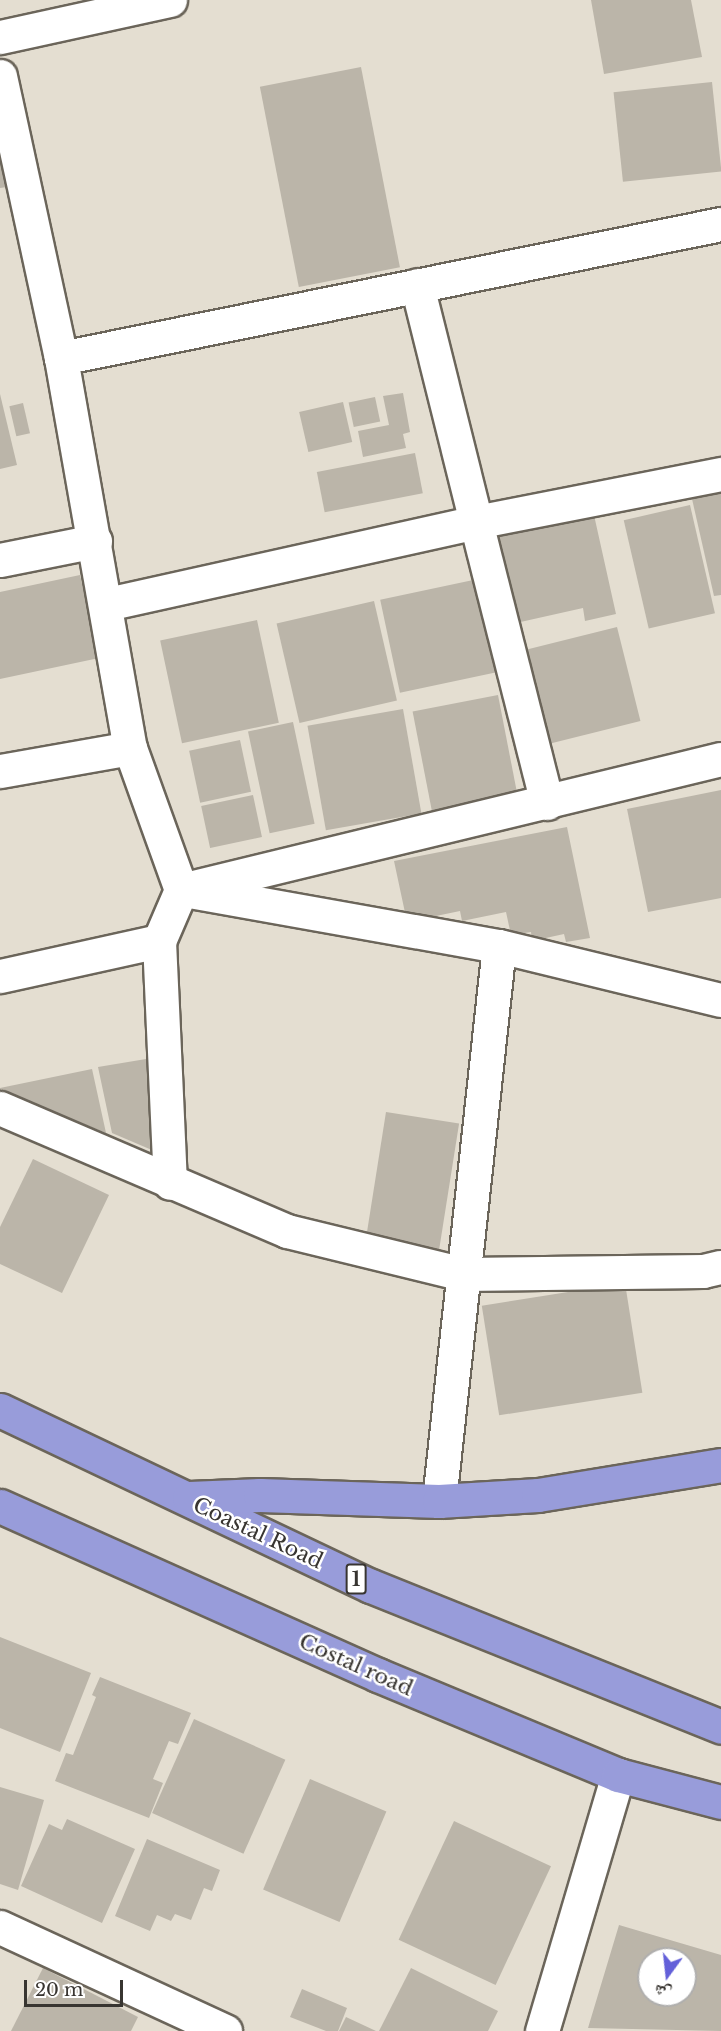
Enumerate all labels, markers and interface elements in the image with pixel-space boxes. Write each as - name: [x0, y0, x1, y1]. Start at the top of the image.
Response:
- street label: Coastal Road: [189, 1492, 327, 1574]
- road number: 1: [346, 1562, 366, 1596]
- street label: Costal road: [295, 1629, 417, 1701]
- north arrow: [637, 1947, 697, 2007]
- scale bar: [27, 1968, 126, 2006]
- text: 20 m: [35, 1979, 83, 2001]
- text: ش: [652, 1981, 674, 2004]

